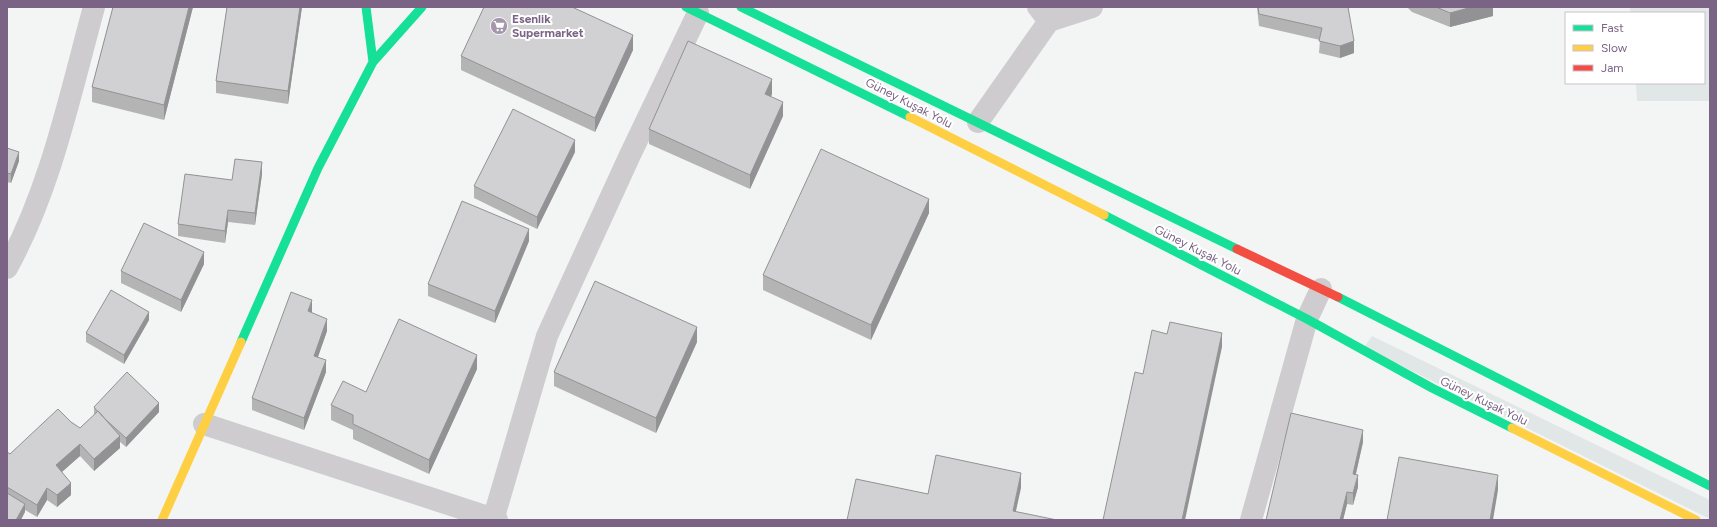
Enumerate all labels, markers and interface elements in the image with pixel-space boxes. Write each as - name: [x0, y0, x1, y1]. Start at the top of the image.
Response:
- place label: Esenlik Supermarket: [512, 12, 584, 40]
- legend: [1565, 12, 1705, 84]
- supermarket icon: Esenlik Supermarket: [489, 16, 509, 36]
- text: Fast: [1601, 21, 1624, 35]
- text: Slow: [1601, 41, 1628, 55]
- text: Jam: [1601, 61, 1624, 75]
- street label: Güney Kuşak Yolu: [863, 75, 955, 131]
- street label: Güney Kuşak Yolu: [1152, 222, 1244, 278]
- street label: Güney Kuşak Yolu: [1438, 374, 1530, 428]

